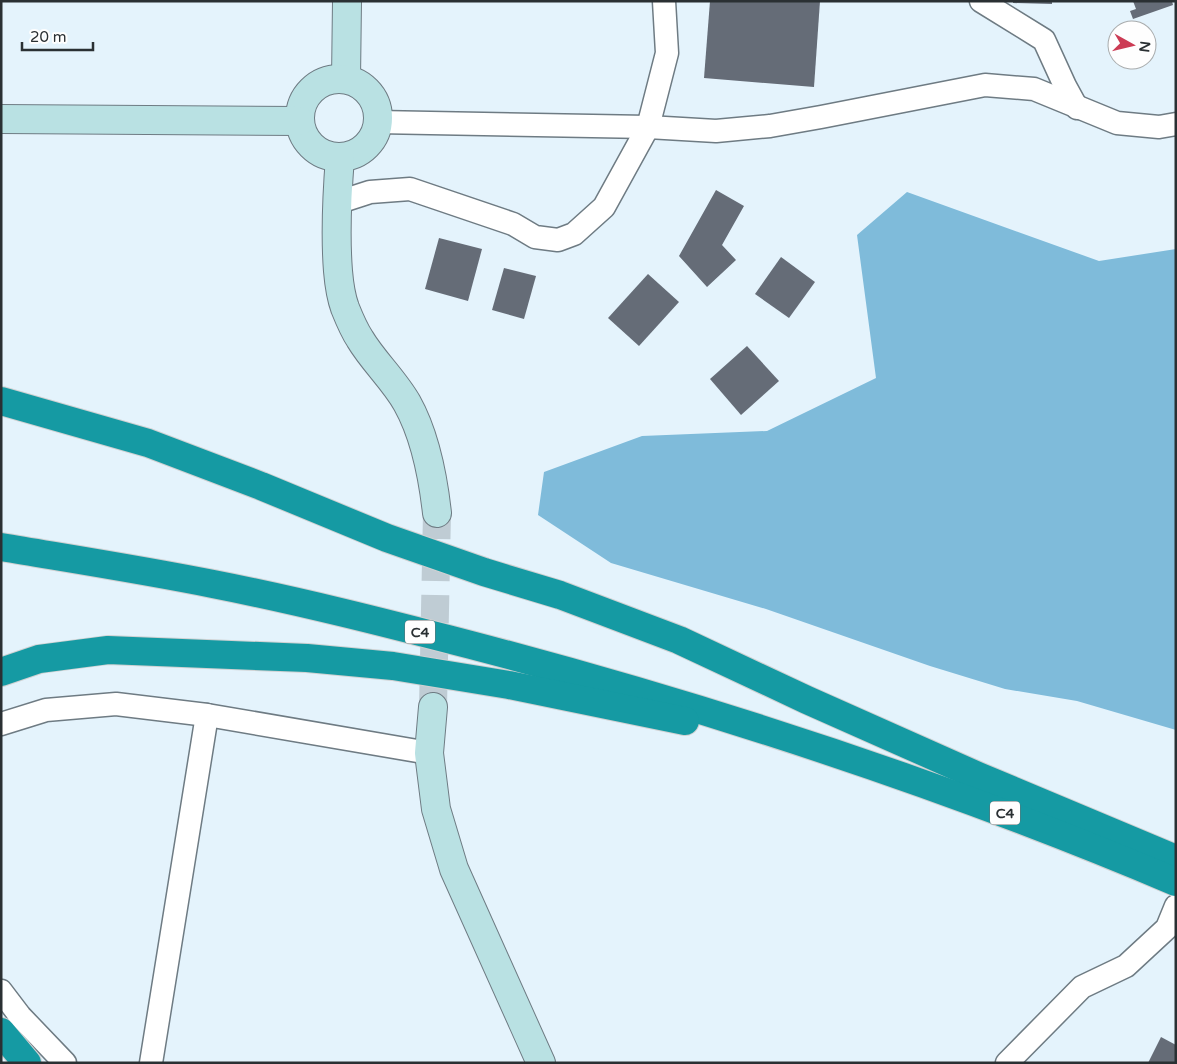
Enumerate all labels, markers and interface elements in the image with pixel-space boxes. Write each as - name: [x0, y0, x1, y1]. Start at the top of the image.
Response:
- scale bar: [22, 20, 94, 52]
- north arrow: [1107, 20, 1157, 70]
- text: 20 m: [30, 28, 67, 46]
- text: N: [1135, 40, 1154, 53]
- road number: C4: [405, 620, 435, 644]
- road number: C4: [990, 801, 1020, 824]

